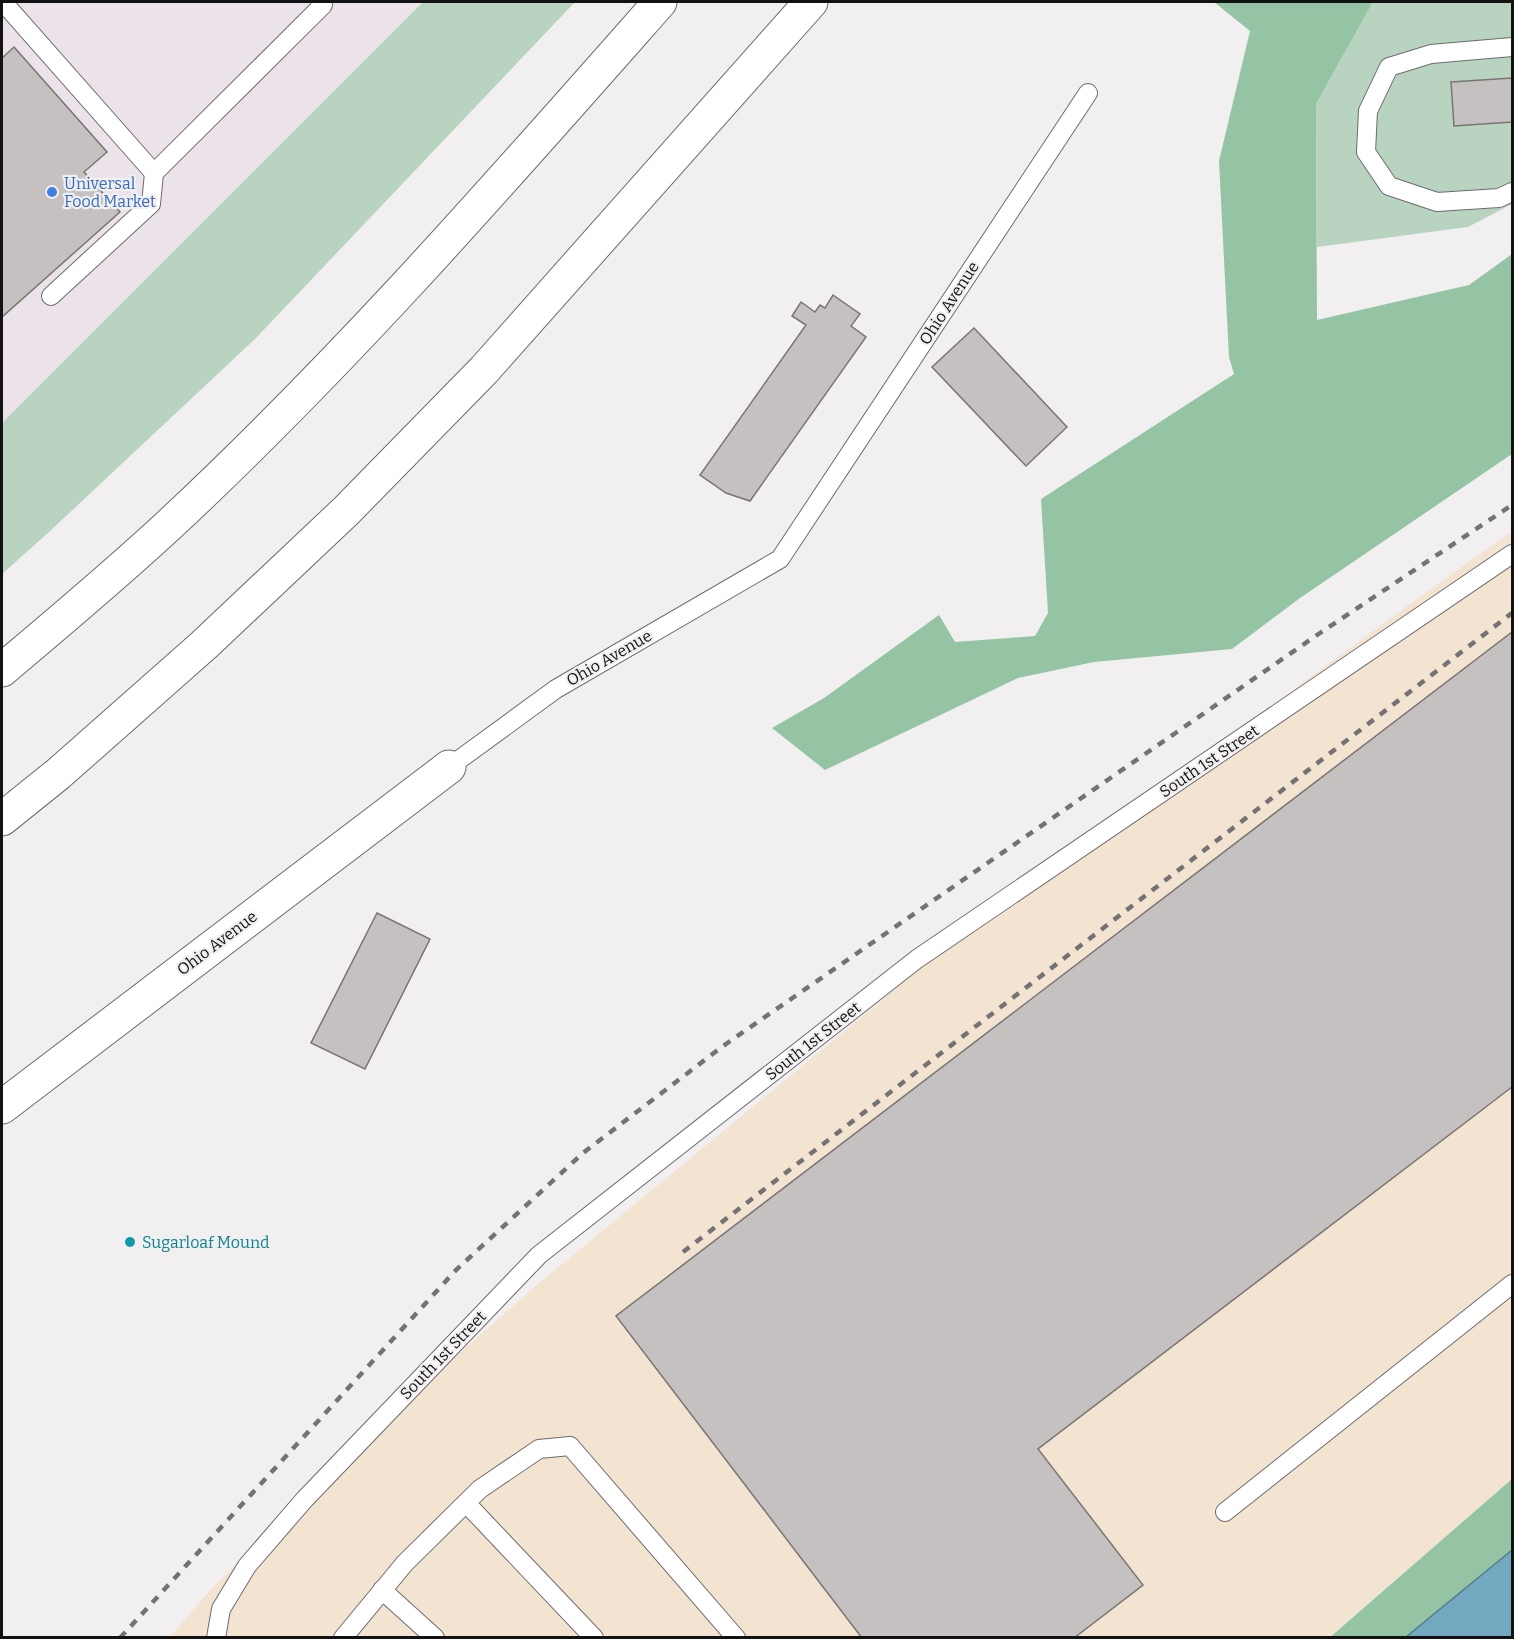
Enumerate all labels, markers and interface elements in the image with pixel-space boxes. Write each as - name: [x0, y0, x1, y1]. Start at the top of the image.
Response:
- place label: Universal Food Market: [64, 174, 156, 211]
- marker: Universal Food Market: [45, 185, 59, 199]
- street label: Ohio Avenue: [915, 258, 983, 348]
- street label: Ohio Avenue: [563, 626, 655, 690]
- street label: South 1st Street: [1156, 721, 1262, 801]
- street label: Ohio Avenue: [173, 907, 261, 979]
- street label: South 1st Street: [762, 998, 865, 1084]
- place label: Sugarloaf Mound: [142, 1233, 270, 1252]
- marker: Sugarloaf Mound: [123, 1235, 137, 1249]
- street label: South 1st Street: [396, 1307, 490, 1403]

